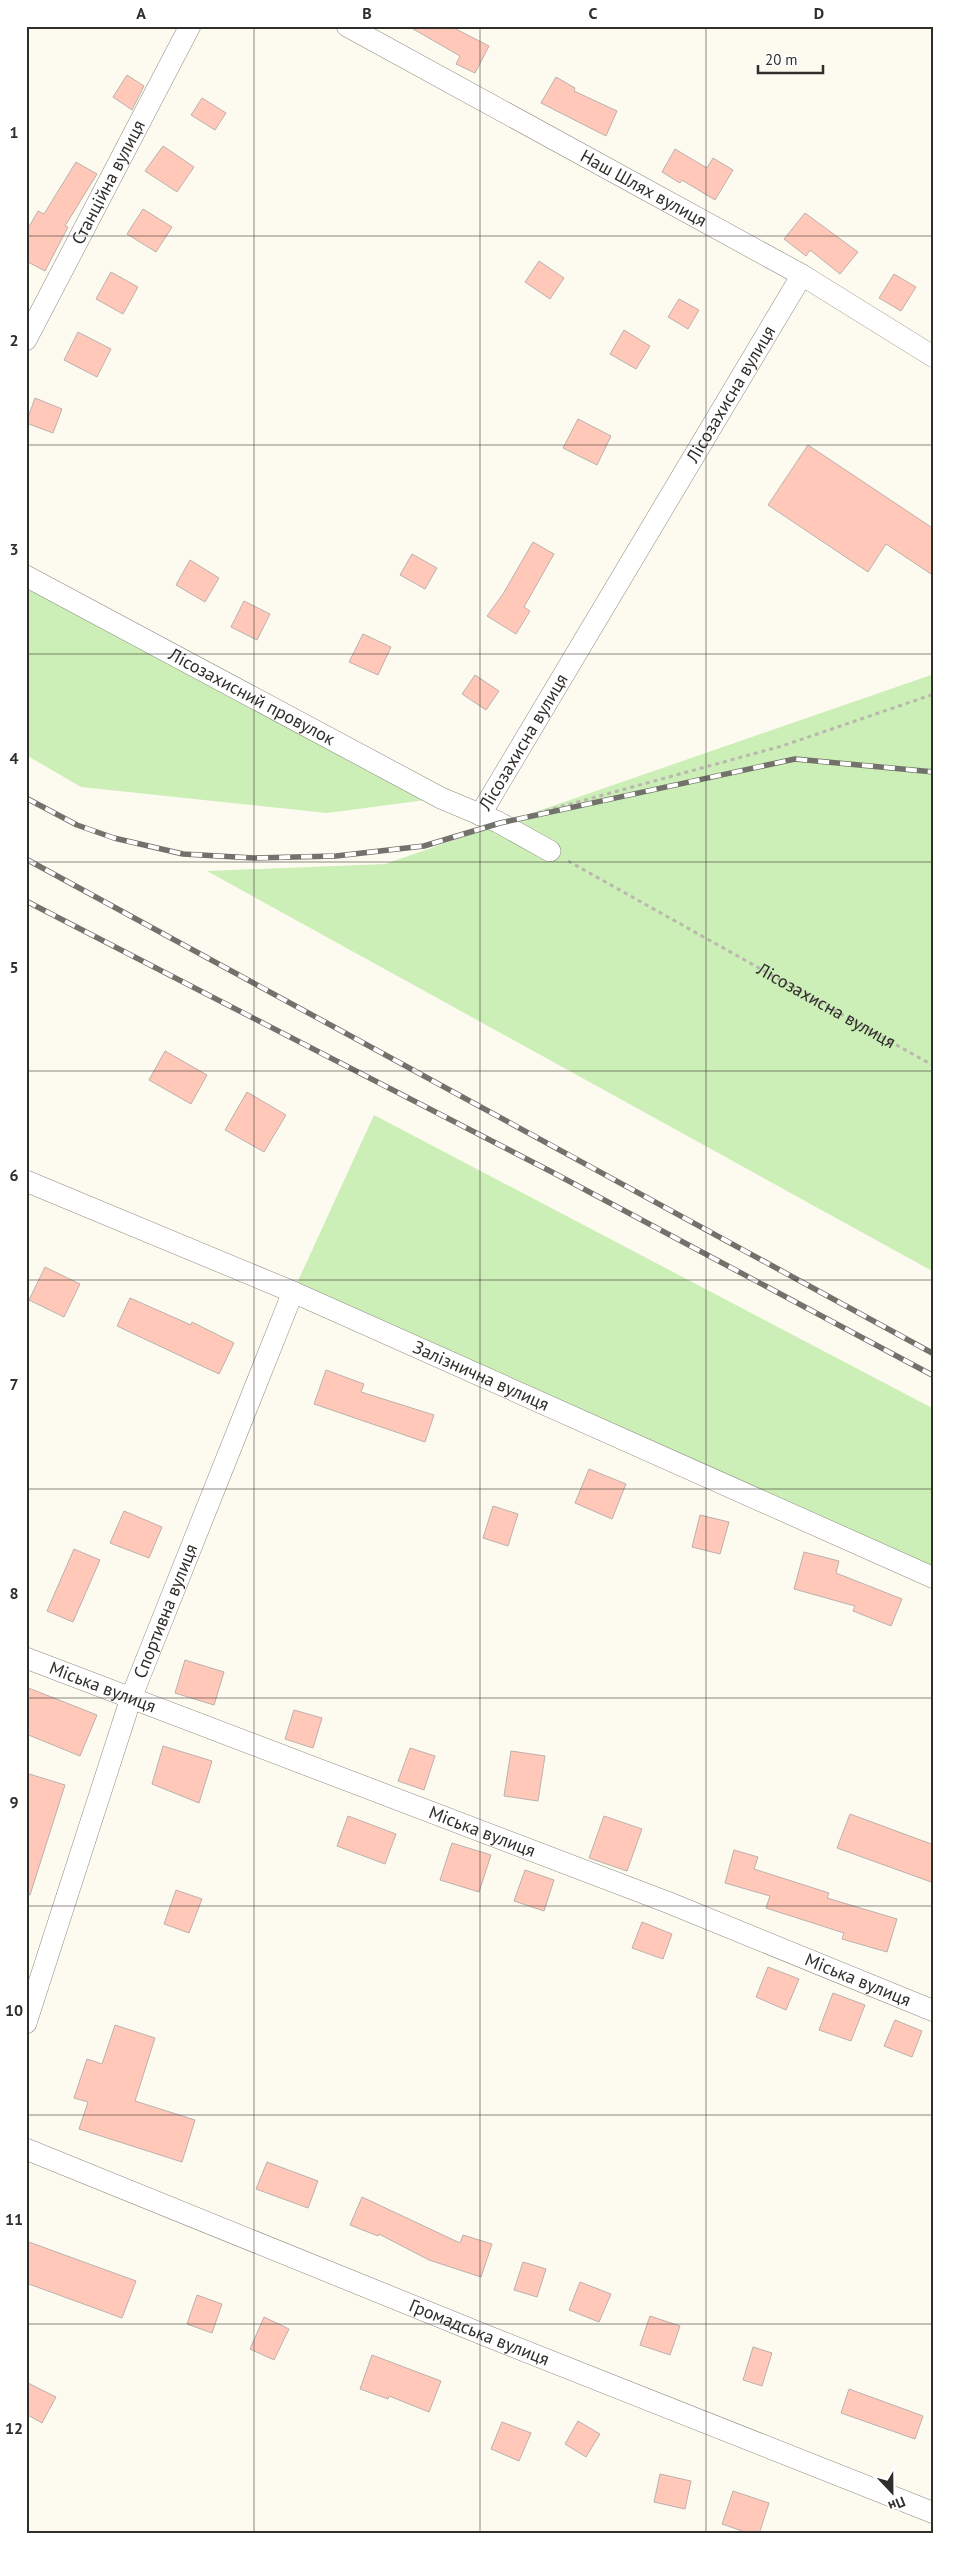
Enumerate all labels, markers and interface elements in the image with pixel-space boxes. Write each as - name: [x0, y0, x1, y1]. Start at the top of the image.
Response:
- text: A: [136, 3, 146, 23]
- text: B: [362, 3, 372, 23]
- text: C: [589, 3, 598, 23]
- text: D: [814, 3, 824, 23]
- scale bar: [758, 42, 822, 74]
- text: 20 m: [765, 50, 798, 69]
- street label: Станційна вулиця: [66, 116, 150, 248]
- text: 1: [9, 122, 19, 142]
- street label: Наш Шлях вулиця: [577, 144, 711, 232]
- street label: Лісозахисна вулиця: [680, 321, 780, 467]
- text: 2: [9, 330, 19, 350]
- text: 3: [9, 539, 19, 559]
- street label: Лісозахисний провулок: [164, 642, 339, 750]
- street label: Лісозахисна вулиця: [473, 669, 573, 815]
- text: 4: [9, 748, 19, 768]
- text: 5: [9, 957, 19, 977]
- street label: Лісозахисна вулиця: [752, 957, 900, 1053]
- text: 6: [9, 1165, 19, 1185]
- street label: Залізнична вулиця: [409, 1335, 553, 1416]
- text: 7: [9, 1374, 19, 1394]
- street label: Спортивна вулиця: [128, 1540, 202, 1682]
- text: 8: [9, 1583, 19, 1603]
- street label: Міська вулиця: [46, 1656, 159, 1717]
- text: 9: [9, 1792, 19, 1812]
- street label: Міська вулиця: [426, 1800, 539, 1862]
- street label: Міська вулиця: [802, 1948, 914, 2011]
- text: 10: [5, 2000, 23, 2020]
- text: 11: [5, 2209, 23, 2229]
- street label: Громадська вулиця: [406, 2294, 553, 2371]
- text: 12: [5, 2418, 23, 2438]
- north arrow: [868, 2468, 918, 2518]
- text: Пн: [886, 2493, 908, 2515]

